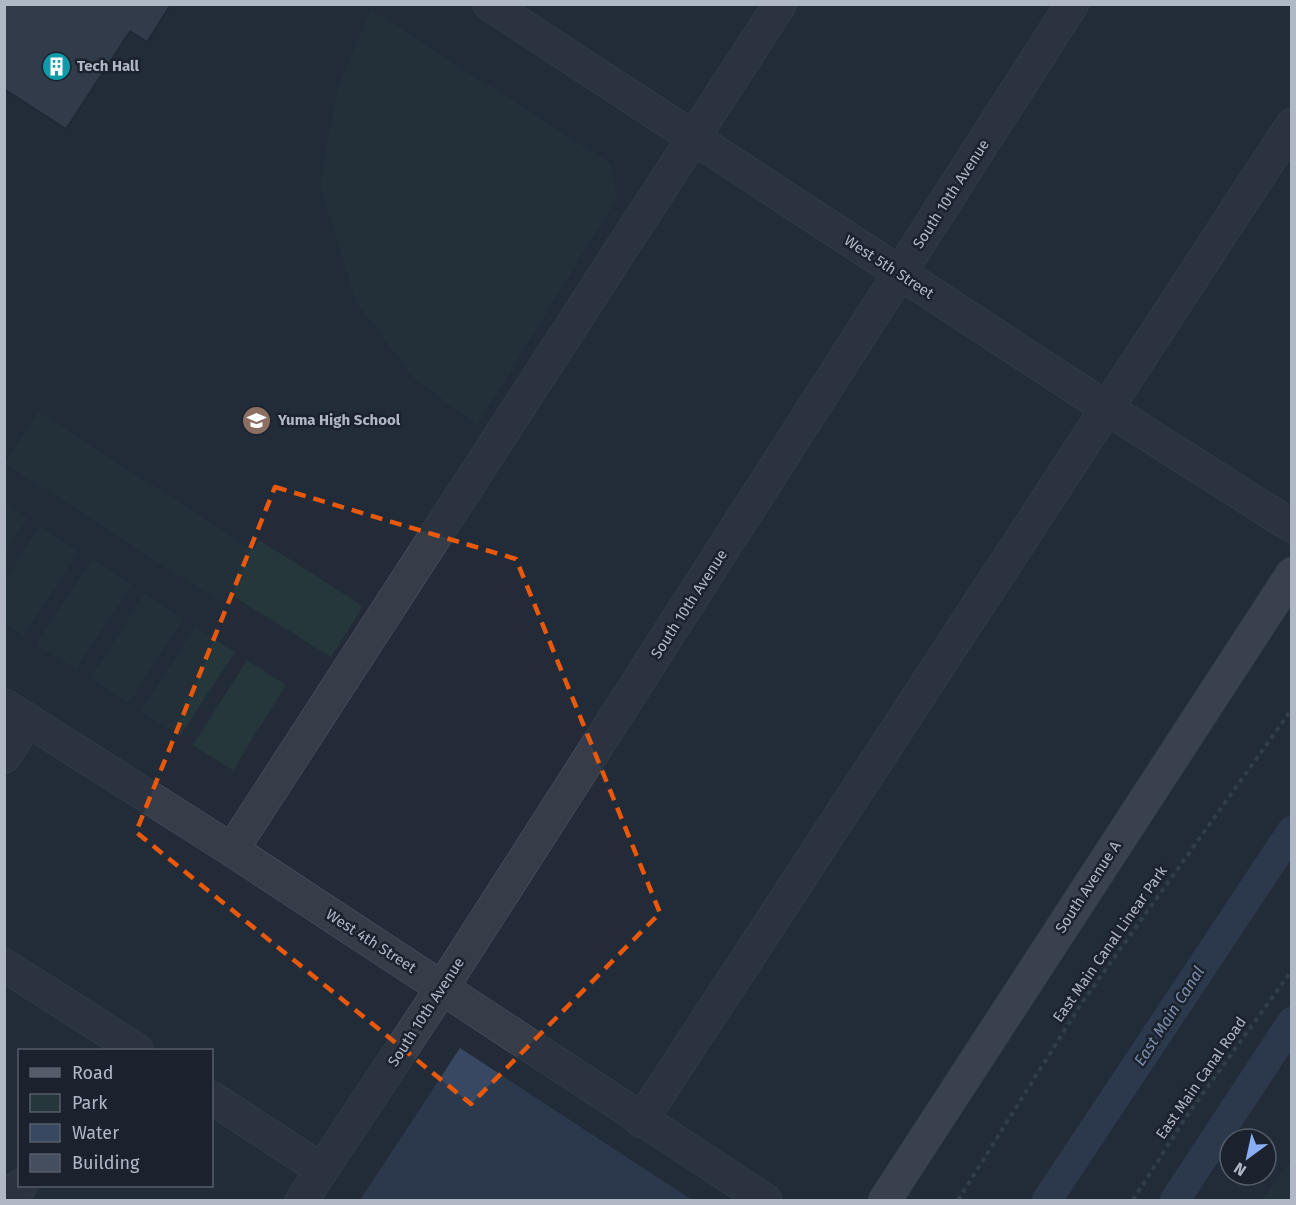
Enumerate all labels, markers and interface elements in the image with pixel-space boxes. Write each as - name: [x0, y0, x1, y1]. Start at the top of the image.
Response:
- building icon: Tech Hall: [40, 50, 72, 82]
- place label: Tech Hall: [77, 57, 139, 75]
- street label: South 10th Avenue: [909, 136, 993, 252]
- street label: West 5th Street: [841, 231, 938, 303]
- school or university icon: Yuma High School: [241, 404, 273, 436]
- place label: Yuma High School: [277, 411, 401, 429]
- street label: South 10th Avenue: [647, 546, 731, 662]
- street label: South Avenue A: [1052, 837, 1125, 936]
- street label: East Main Canal Linear Park: [1049, 862, 1171, 1026]
- street label: West 4th Street: [323, 905, 420, 977]
- street label: South 10th Avenue: [384, 954, 468, 1070]
- water label: East Main Canal: [1130, 963, 1208, 1069]
- street label: East Main Canal Road: [1152, 1013, 1250, 1143]
- legend: [18, 1049, 213, 1187]
- text: Road: [72, 1062, 114, 1084]
- text: Park: [72, 1092, 108, 1114]
- text: Water: [72, 1122, 119, 1144]
- north arrow: [1218, 1127, 1278, 1187]
- text: Building: [72, 1152, 140, 1174]
- text: N: [1230, 1158, 1250, 1180]

